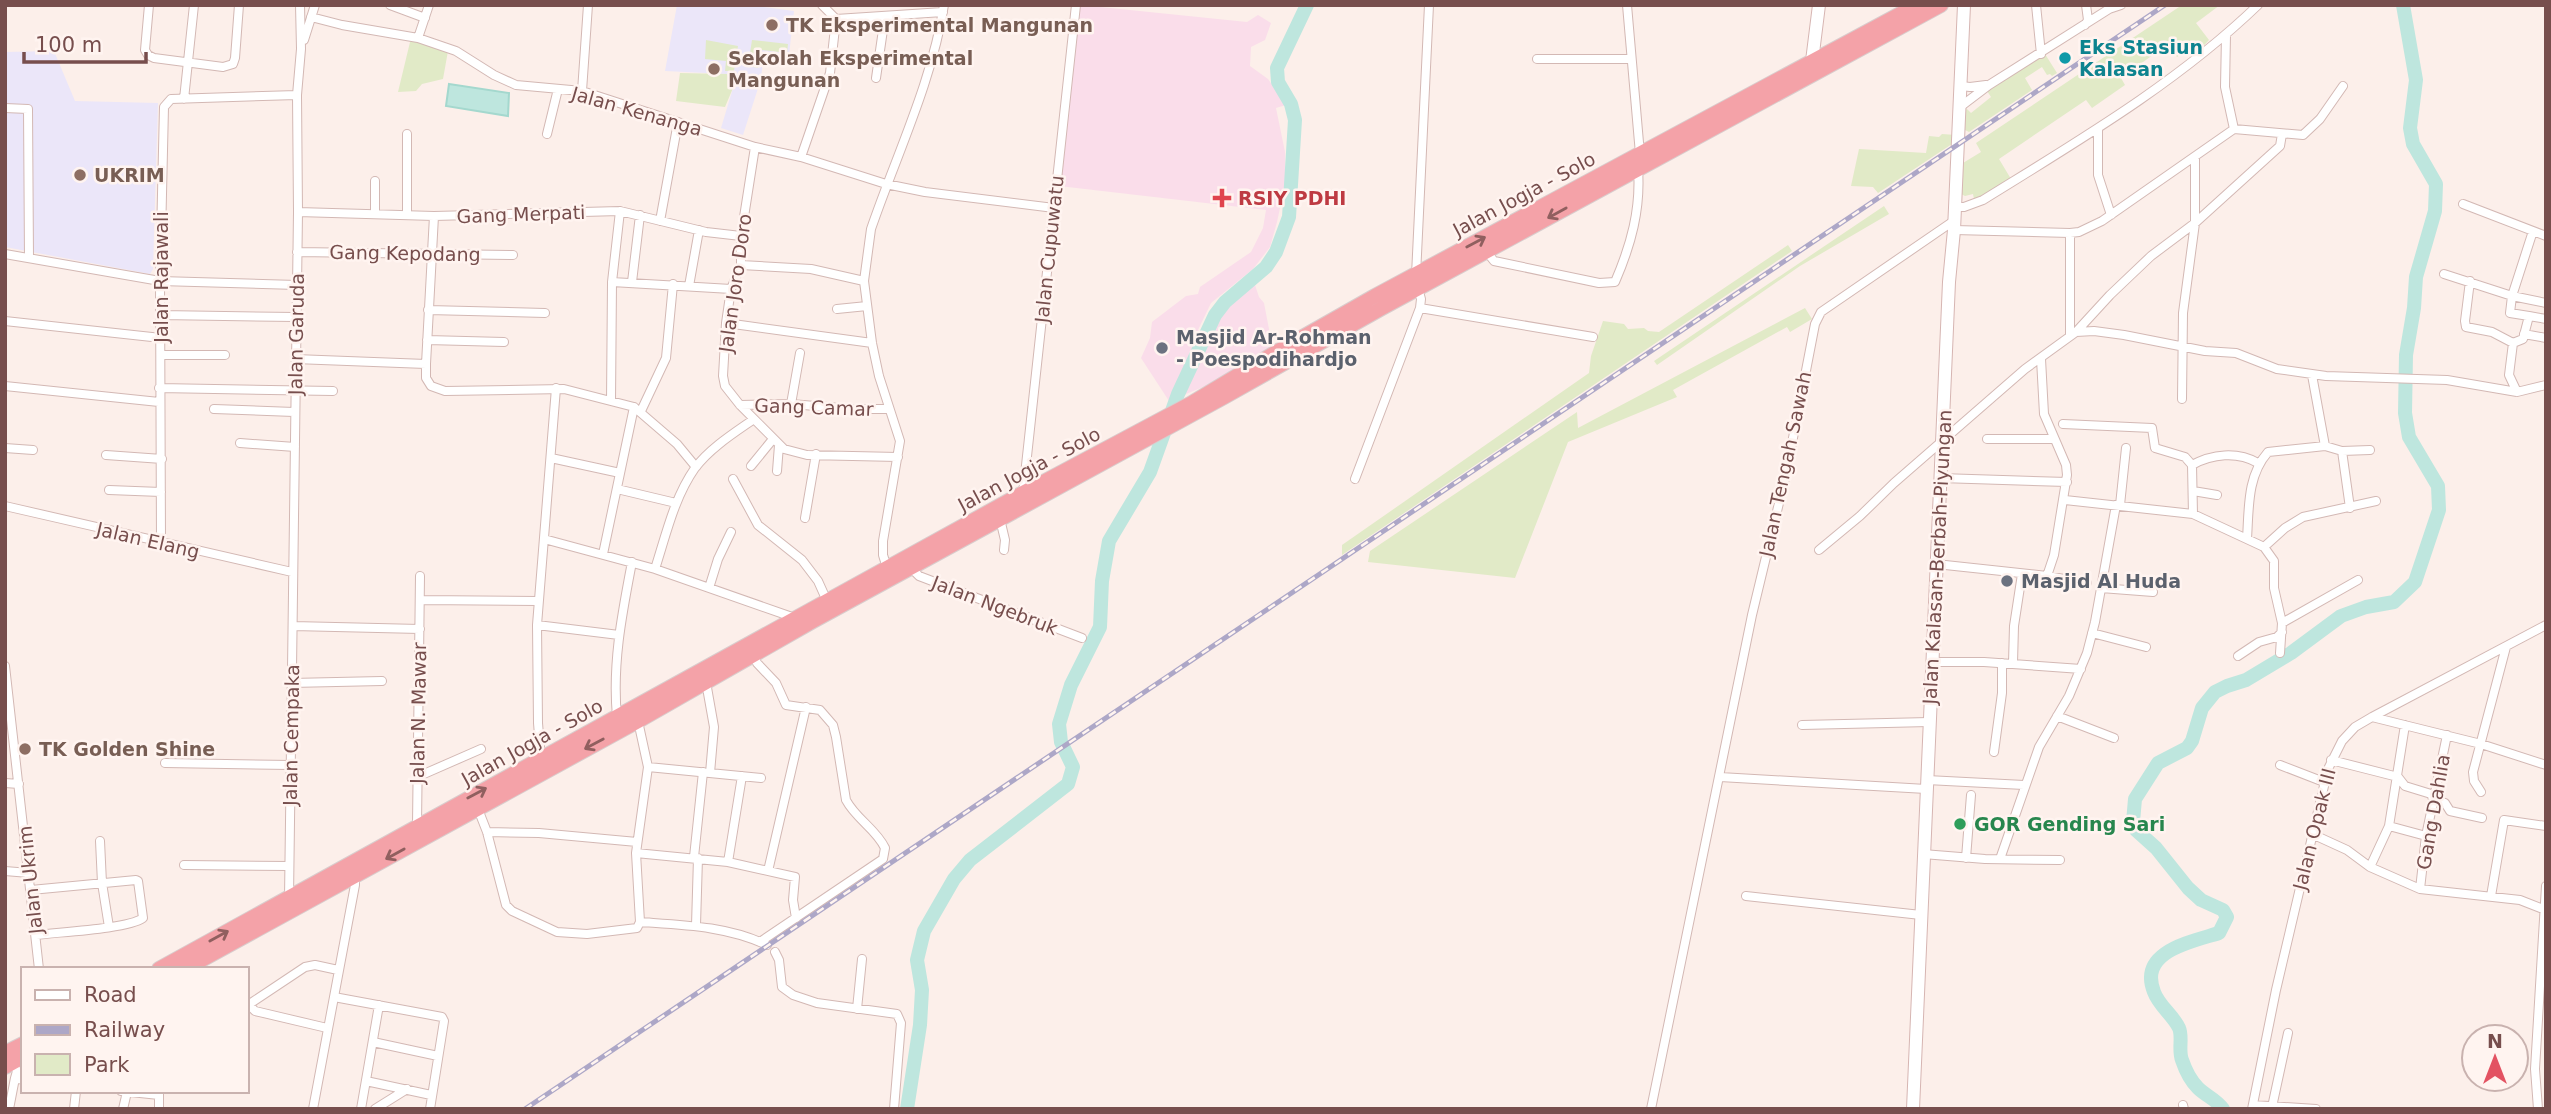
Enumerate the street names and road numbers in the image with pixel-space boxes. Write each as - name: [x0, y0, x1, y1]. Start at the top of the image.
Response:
- street label: Jalan Kenanga: [568, 82, 705, 140]
- street label: Jalan Jogja - Solo: [1448, 147, 1599, 241]
- street label: Jalan Cupuwatu: [1030, 174, 1068, 325]
- street label: Gang Merpati: [456, 201, 586, 227]
- street label: Jalan Rajawali: [150, 211, 172, 344]
- street label: Jalan Joro Doro: [714, 212, 756, 355]
- street label: Gang Kepodang: [329, 241, 481, 265]
- street label: Jalan Garuda: [284, 273, 308, 396]
- street label: Jalan Tengah Sawah: [1754, 369, 1815, 560]
- street label: Gang Camar: [754, 394, 874, 420]
- street label: Jalan Kalasan-Berbah-Piyungan: [1918, 409, 1956, 706]
- street label: Jalan Jogja - Solo: [953, 422, 1104, 516]
- street label: Jalan Elang: [93, 517, 202, 563]
- street label: Jalan Ngebruk: [928, 571, 1061, 639]
- street label: Jalan N. Mawar: [406, 642, 430, 785]
- street label: Jalan Cempaka: [279, 664, 303, 807]
- street label: Jalan Jogja - Solo: [457, 694, 606, 790]
- street label: Gang Dahlia: [2412, 752, 2454, 872]
- street label: Jalan Opak III: [2288, 766, 2340, 893]
- street label: Jalan Ukrim: [13, 825, 47, 936]

